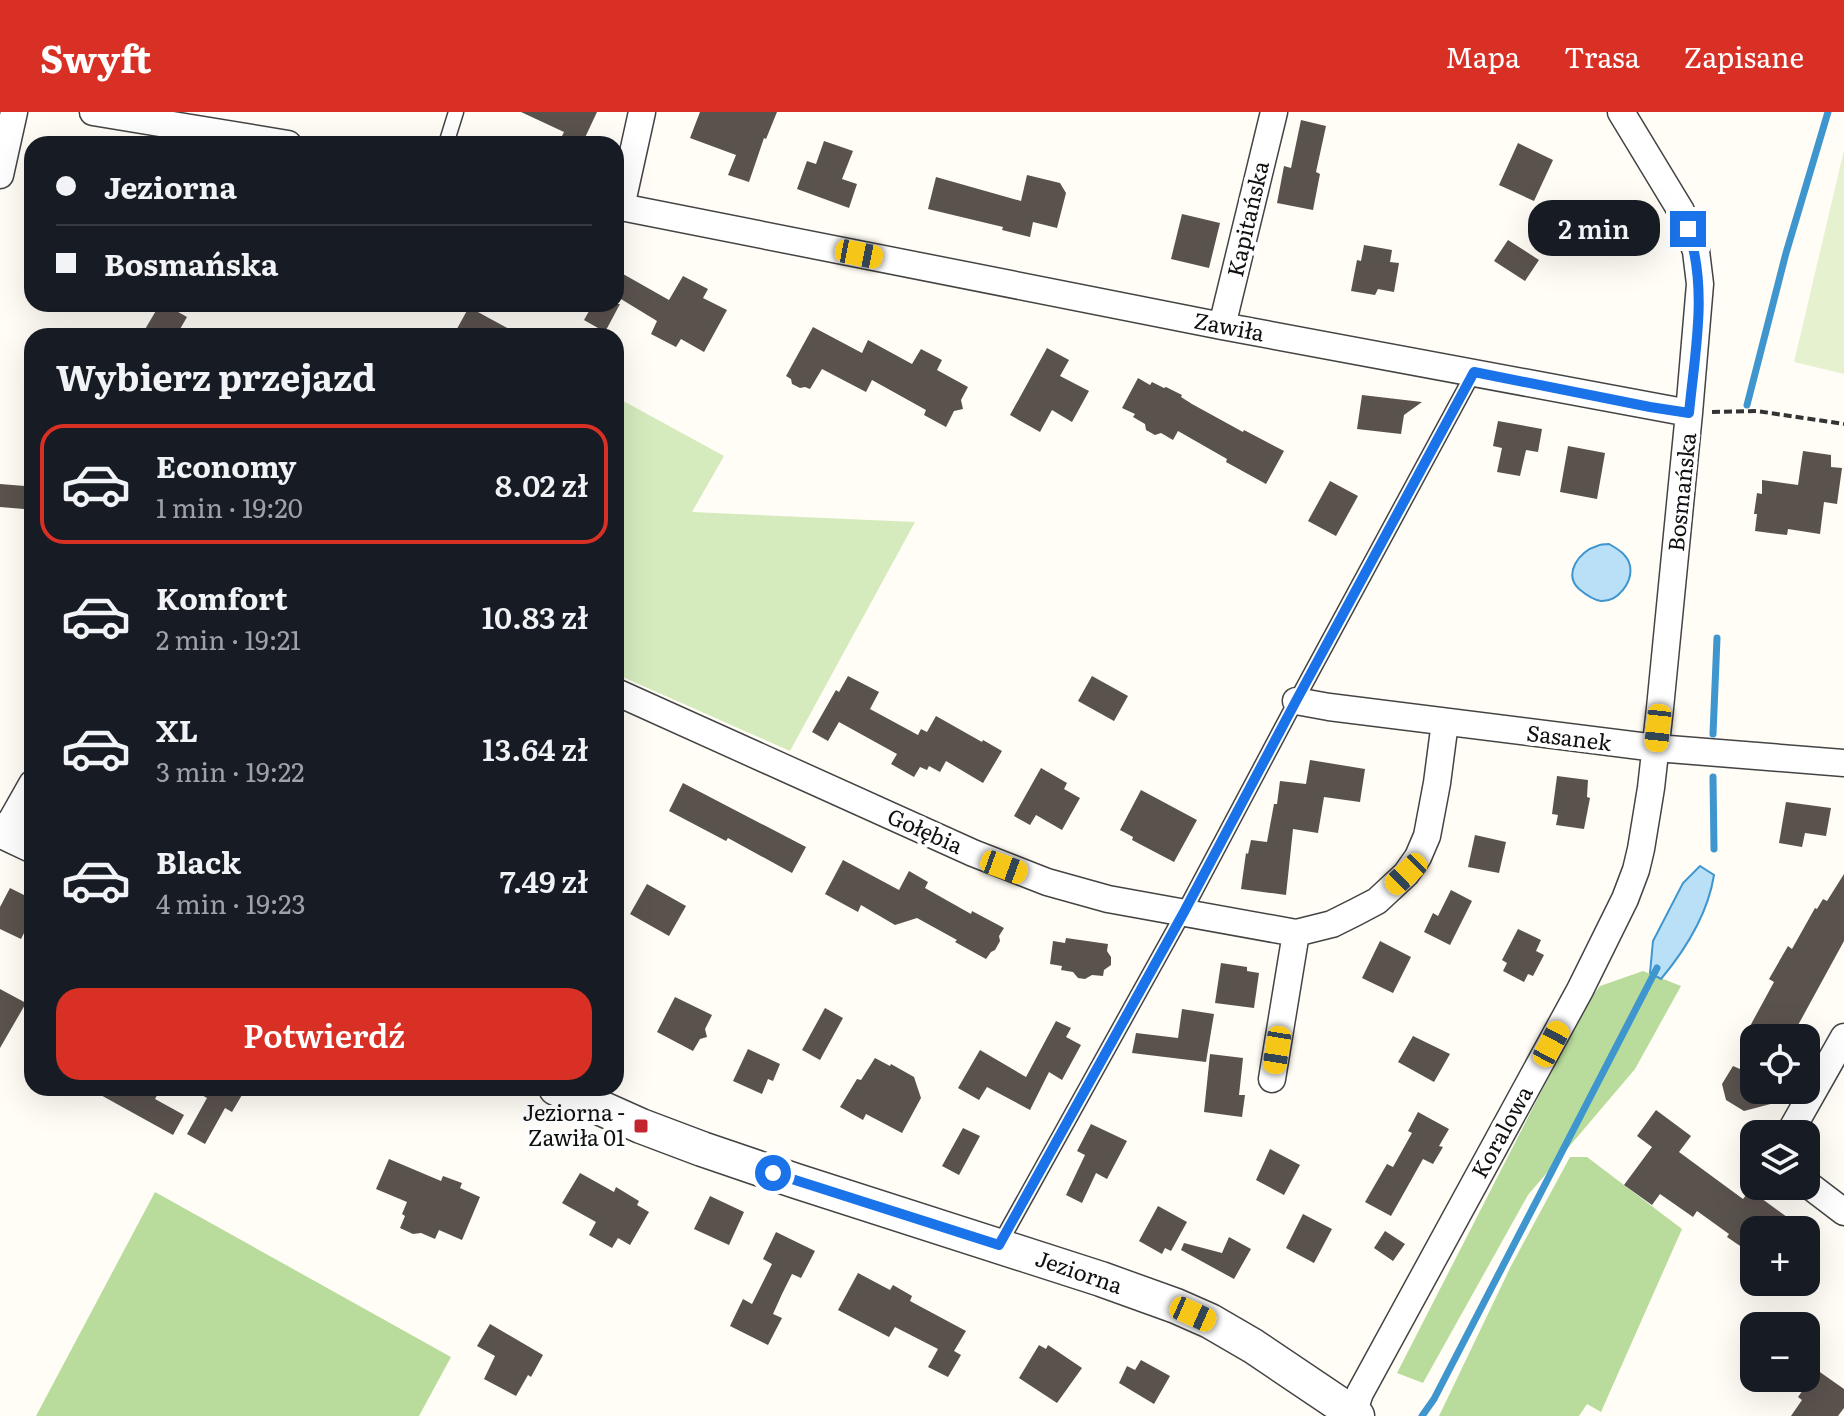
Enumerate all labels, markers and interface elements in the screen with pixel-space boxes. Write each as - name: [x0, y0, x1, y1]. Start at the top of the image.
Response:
- text: Swyft: [40, 28, 152, 85]
- text: Mapa: [1445, 35, 1520, 77]
- text: Trasa: [1564, 35, 1640, 77]
- text: Zapisane: [1684, 35, 1804, 77]
- street label: Kapitańska: [1217, 157, 1276, 280]
- text: Jeziorna: [104, 164, 237, 208]
- callout: 2 min: [1528, 201, 1660, 257]
- text: 2 min: [1558, 208, 1630, 247]
- route end: [1670, 211, 1706, 247]
- car: [833, 238, 885, 270]
- text: Bosmańska: [104, 241, 278, 285]
- street label: Zawiła: [1191, 303, 1267, 349]
- text: Wybierz przejazd: [56, 349, 376, 402]
- street label: Bosmańska: [1658, 431, 1703, 553]
- text: Economy: [156, 443, 296, 487]
- icon: car: [60, 448, 132, 520]
- text: 8.02 zł: [495, 462, 588, 506]
- text: 1 min · 19:20: [156, 487, 303, 526]
- text: Komfort: [156, 575, 288, 619]
- icon: car: [60, 580, 132, 652]
- text: 10.83 zł: [482, 594, 588, 638]
- text: 2 min · 19:21: [156, 619, 301, 658]
- car: [1644, 703, 1672, 753]
- text: XL: [156, 707, 198, 751]
- icon: car: [60, 712, 132, 784]
- street label: Sasanek: [1525, 715, 1614, 758]
- text: 13.64 zł: [482, 726, 588, 770]
- text: 3 min · 19:22: [156, 751, 304, 790]
- street label: Gołębia: [883, 798, 969, 861]
- text: Black: [156, 839, 241, 883]
- icon: car: [60, 844, 132, 916]
- car: [977, 848, 1031, 886]
- car: [1380, 849, 1432, 899]
- text: 7.49 zł: [500, 858, 588, 902]
- text: 4 min · 19:23: [156, 883, 306, 922]
- button: Potwierdź: [56, 988, 592, 1080]
- car: [1529, 1017, 1573, 1071]
- car: [1261, 1024, 1293, 1076]
- map controls: [1740, 1024, 1820, 1392]
- button: locate: [1740, 1024, 1820, 1104]
- street label: Koralowa: [1462, 1079, 1540, 1184]
- place label: Jeziorna - Zawiła 01: [523, 1095, 625, 1153]
- marker: Jeziorna - Zawiła 01: [632, 1117, 650, 1135]
- button: layers: [1740, 1120, 1820, 1200]
- route start: [755, 1155, 791, 1191]
- button: +: [1740, 1216, 1820, 1296]
- street label: Jeziorna: [1031, 1240, 1128, 1301]
- car: [1166, 1293, 1220, 1335]
- button: −: [1740, 1312, 1820, 1392]

